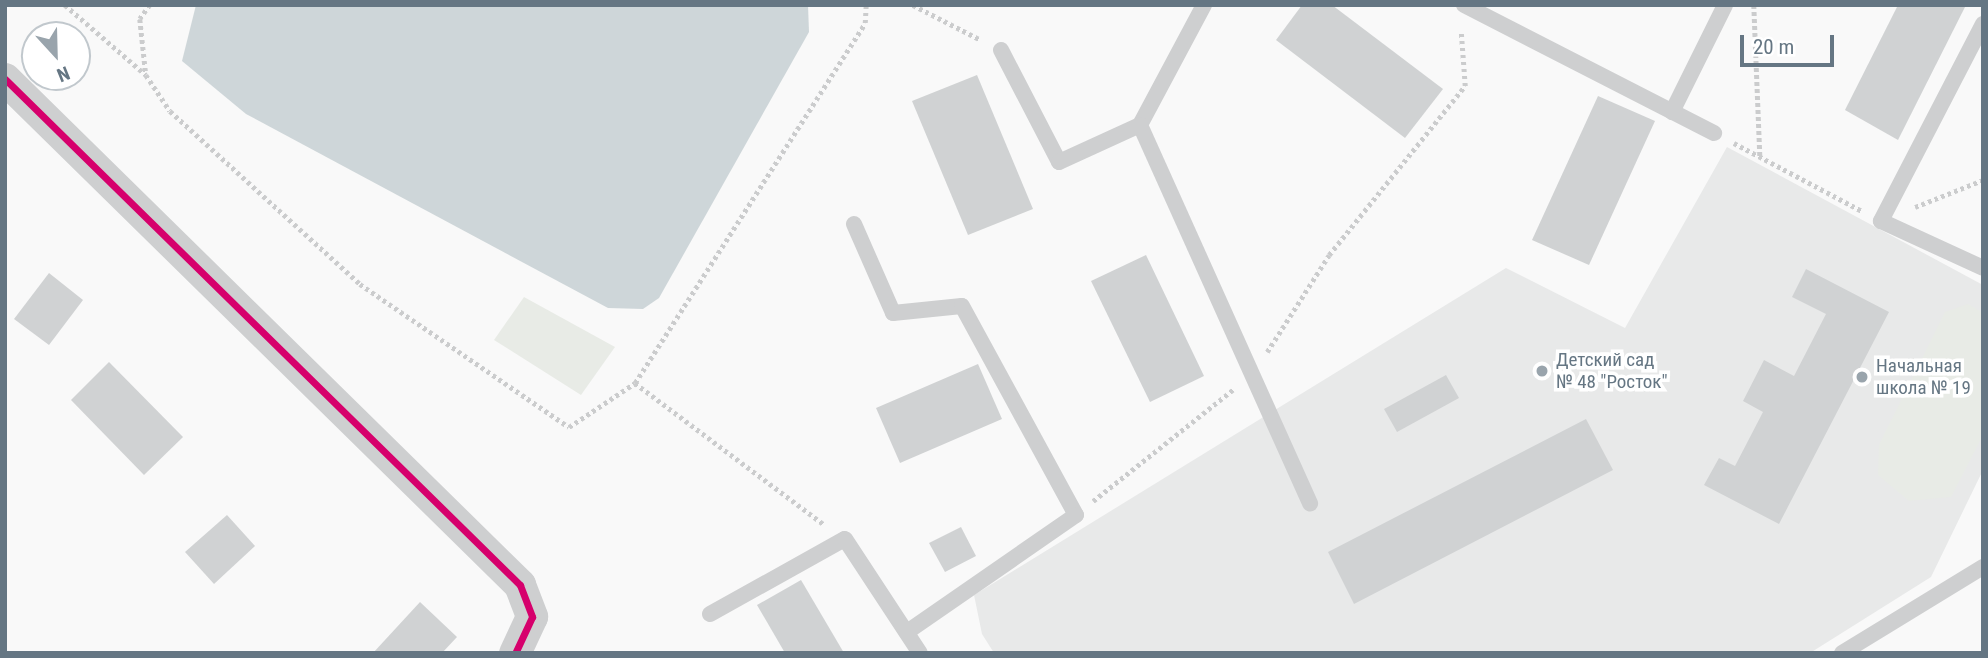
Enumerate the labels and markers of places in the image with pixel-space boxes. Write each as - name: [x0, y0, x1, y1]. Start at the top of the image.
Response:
- place label: Детский сад № 48 "Росток": [1556, 349, 1668, 393]
- place label: Начальная школа № 19: [1876, 355, 1971, 399]
- marker: Детский сад № 48 "Росток": [1534, 363, 1550, 379]
- marker: Начальная школа № 19: [1854, 369, 1870, 385]

